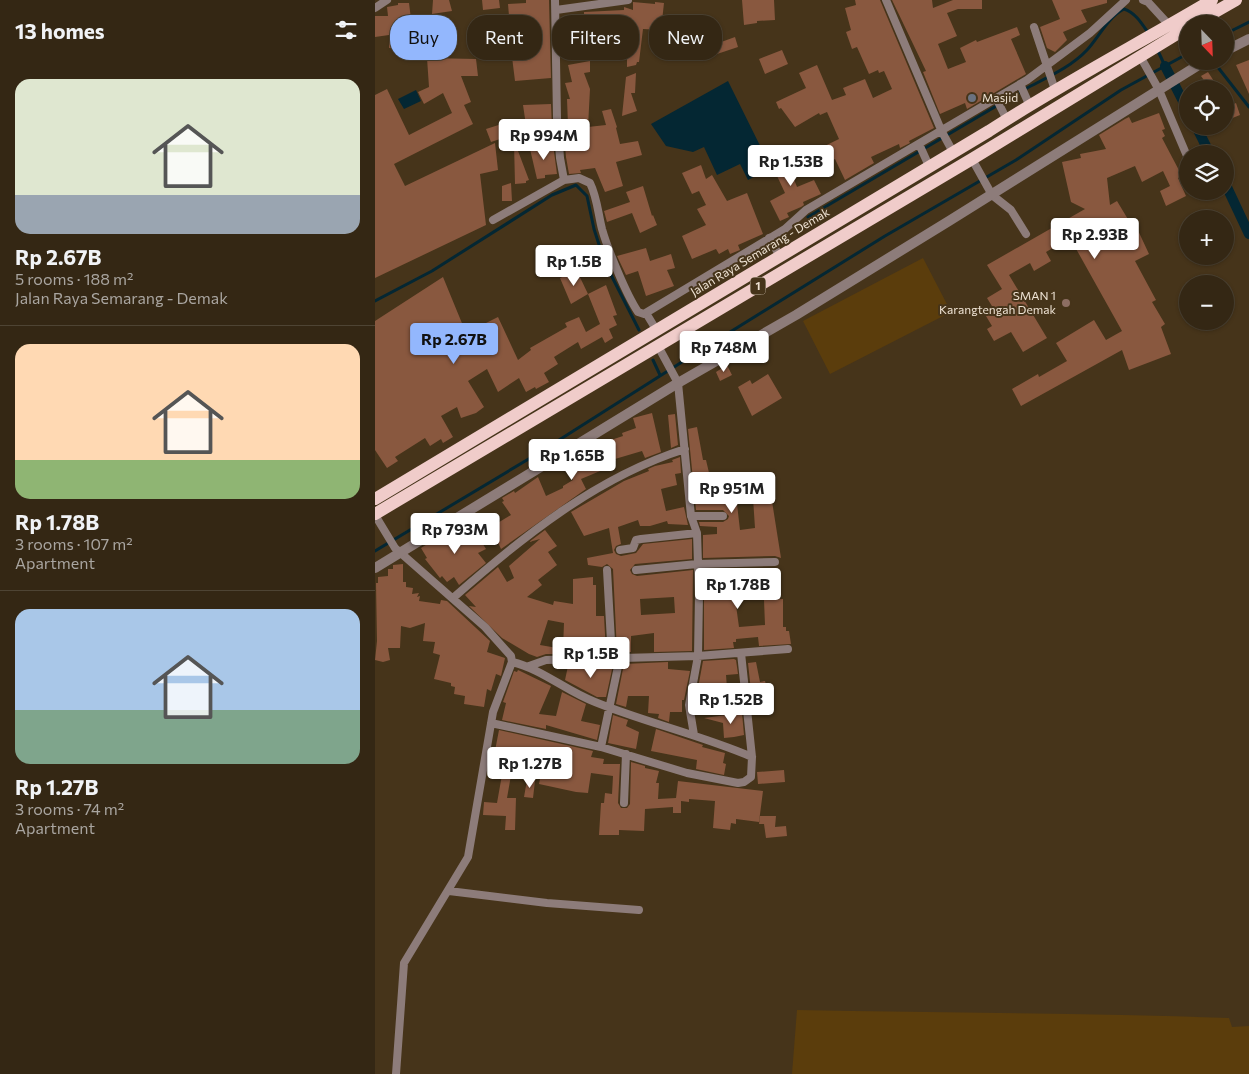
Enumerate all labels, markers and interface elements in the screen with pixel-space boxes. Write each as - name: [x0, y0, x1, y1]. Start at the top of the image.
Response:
- chip: Buy: [390, 15, 457, 60]
- chip: Rent: [467, 15, 542, 60]
- chip: Filters: [552, 15, 639, 60]
- chip: New: [649, 15, 722, 60]
- north arrow: [1179, 15, 1234, 70]
- map controls: [1179, 15, 1234, 330]
- icon: filters: [332, 16, 360, 44]
- text: 13 homes: [15, 18, 105, 43]
- button: locate: [1179, 80, 1234, 135]
- place label: Masjid: [982, 90, 1018, 104]
- marker: Masjid: [966, 92, 978, 104]
- icon: home: [143, 111, 233, 201]
- pin: Rp 994M: [498, 119, 590, 161]
- text: Rp 994M: [510, 125, 578, 144]
- pin: Rp 1.53B: [739, 144, 843, 187]
- button: layers: [1179, 145, 1234, 200]
- text: Rp 1.53B: [759, 151, 823, 170]
- street label: Jalan Raya Semarang - Demak: [687, 204, 832, 299]
- button: +: [1179, 210, 1234, 265]
- pin: Rp 2.93B: [1043, 218, 1147, 260]
- text: Rp 2.93B: [1062, 224, 1128, 243]
- text: Rp 2.67B: [15, 244, 101, 269]
- pin: Rp 1.5B: [528, 244, 620, 287]
- text: Rp 1.5B: [547, 251, 601, 270]
- text: 5 rooms · 188 m²: [15, 269, 133, 288]
- button: −: [1179, 275, 1234, 330]
- road number: 1: [751, 278, 765, 294]
- text: Jalan Raya Semarang - Demak: [15, 288, 228, 307]
- place label: SMAN 1 Karangtengah Demak: [939, 288, 1056, 316]
- marker: SMAN 1 Karangtengah Demak: [1060, 297, 1072, 309]
- pin: Rp 2.67B: [402, 322, 506, 365]
- text: Rp 2.67B: [421, 329, 487, 348]
- pin: Rp 748M: [678, 330, 770, 373]
- text: Rp 748M: [691, 337, 757, 356]
- icon: home: [143, 377, 233, 467]
- pin: Rp 1.65B: [520, 438, 624, 481]
- text: Rp 1.65B: [540, 445, 604, 464]
- pin: Rp 951M: [686, 472, 778, 514]
- text: Rp 951M: [699, 478, 765, 497]
- text: Rp 1.78B: [15, 509, 99, 534]
- pin: Rp 793M: [409, 512, 501, 555]
- text: Rp 793M: [422, 519, 488, 538]
- text: 3 rooms · 107 m²: [15, 534, 133, 553]
- text: Apartment: [15, 553, 95, 572]
- pin: Rp 1.78B: [686, 568, 790, 610]
- text: Rp 1.78B: [706, 574, 770, 593]
- pin: Rp 1.5B: [545, 636, 637, 679]
- icon: home: [143, 642, 233, 732]
- text: Rp 1.5B: [564, 643, 618, 662]
- pin: Rp 1.52B: [679, 682, 783, 725]
- text: Rp 1.52B: [699, 689, 763, 708]
- pin: Rp 1.27B: [478, 746, 582, 789]
- text: Rp 1.27B: [498, 753, 562, 772]
- text: Rp 1.27B: [15, 774, 98, 799]
- text: 3 rooms · 74 m²: [15, 799, 124, 818]
- text: Apartment: [15, 818, 95, 837]

